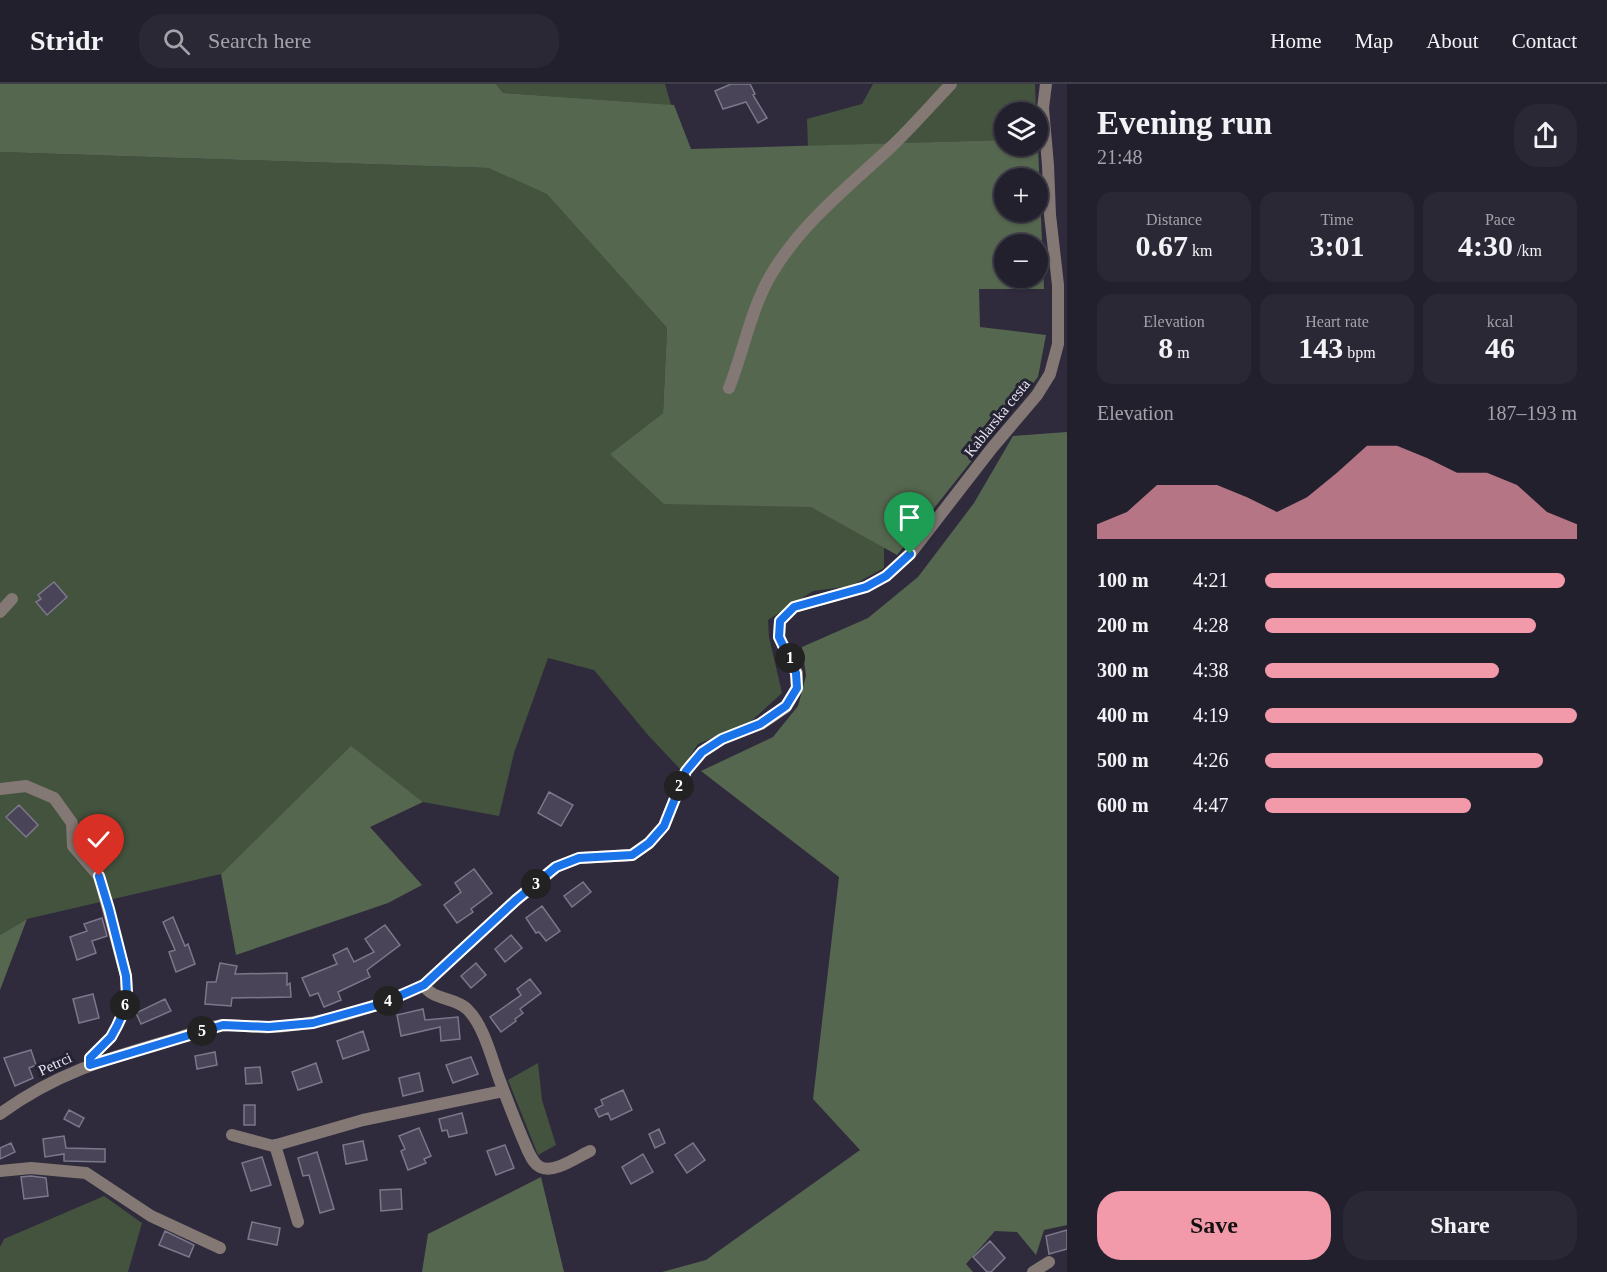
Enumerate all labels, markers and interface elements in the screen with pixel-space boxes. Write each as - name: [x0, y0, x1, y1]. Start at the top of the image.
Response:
- search box: [139, 14, 559, 68]
- text: Stridr: [30, 25, 103, 56]
- icon: search: [160, 25, 193, 58]
- text: Search here: [208, 28, 311, 53]
- text: Home: [1270, 29, 1322, 53]
- text: Map: [1355, 29, 1393, 53]
- text: About: [1426, 29, 1479, 53]
- text: Contact: [1512, 29, 1577, 53]
- map controls: [994, 102, 1048, 288]
- button: layers: [994, 102, 1048, 156]
- button: share: [1514, 104, 1577, 167]
- text: Evening run: [1097, 105, 1272, 141]
- text: 21:48: [1097, 146, 1143, 168]
- button: +: [994, 168, 1048, 222]
- text: Distance: [1146, 211, 1202, 228]
- text: Time: [1320, 211, 1354, 228]
- text: Pace: [1485, 211, 1515, 228]
- text: 0.67: [1136, 229, 1188, 262]
- text: 3:01: [1310, 229, 1365, 262]
- text: 4:30: [1458, 229, 1513, 262]
- button: −: [994, 234, 1048, 288]
- text: km: [1188, 242, 1212, 259]
- text: /km: [1513, 242, 1542, 259]
- text: Elevation: [1143, 313, 1205, 330]
- text: Heart rate: [1305, 313, 1369, 330]
- text: kcal: [1487, 313, 1513, 330]
- text: 8: [1158, 331, 1173, 364]
- text: 143: [1298, 331, 1343, 364]
- text: 46: [1485, 331, 1515, 364]
- text: m: [1173, 344, 1190, 361]
- text: bpm: [1343, 344, 1376, 361]
- street label: Kablarska cesta: [961, 376, 1033, 460]
- text: Elevation: [1097, 402, 1174, 424]
- text: 187–193 m: [1486, 402, 1577, 424]
- pin: [884, 492, 935, 554]
- icon: arrive: [893, 501, 926, 534]
- text: 100 m: [1097, 569, 1149, 591]
- text: 4:21: [1193, 569, 1229, 591]
- text: 200 m: [1097, 614, 1149, 636]
- text: 4:28: [1193, 614, 1229, 636]
- pin: 1: [775, 643, 805, 673]
- text: 1: [786, 649, 794, 666]
- text: 300 m: [1097, 659, 1149, 681]
- text: 4:38: [1193, 659, 1229, 681]
- text: 400 m: [1097, 704, 1149, 726]
- text: 4:19: [1193, 704, 1229, 726]
- text: 500 m: [1097, 749, 1149, 771]
- text: 4:26: [1193, 749, 1229, 771]
- pin: 2: [664, 771, 694, 801]
- text: 2: [675, 777, 683, 794]
- text: 600 m: [1097, 794, 1149, 816]
- text: 4:47: [1193, 794, 1229, 816]
- pin: [73, 814, 124, 876]
- icon: check: [82, 823, 115, 856]
- pin: 3: [521, 869, 551, 899]
- text: 3: [532, 875, 540, 892]
- pin: 4: [373, 986, 403, 1016]
- pin: 6: [110, 990, 140, 1020]
- text: 4: [384, 992, 392, 1009]
- text: 6: [121, 996, 129, 1013]
- pin: 5: [187, 1016, 217, 1046]
- text: 5: [198, 1022, 206, 1039]
- street label: Petrci: [36, 1049, 74, 1079]
- button: Save: [1097, 1191, 1331, 1260]
- button: Share: [1343, 1191, 1577, 1260]

